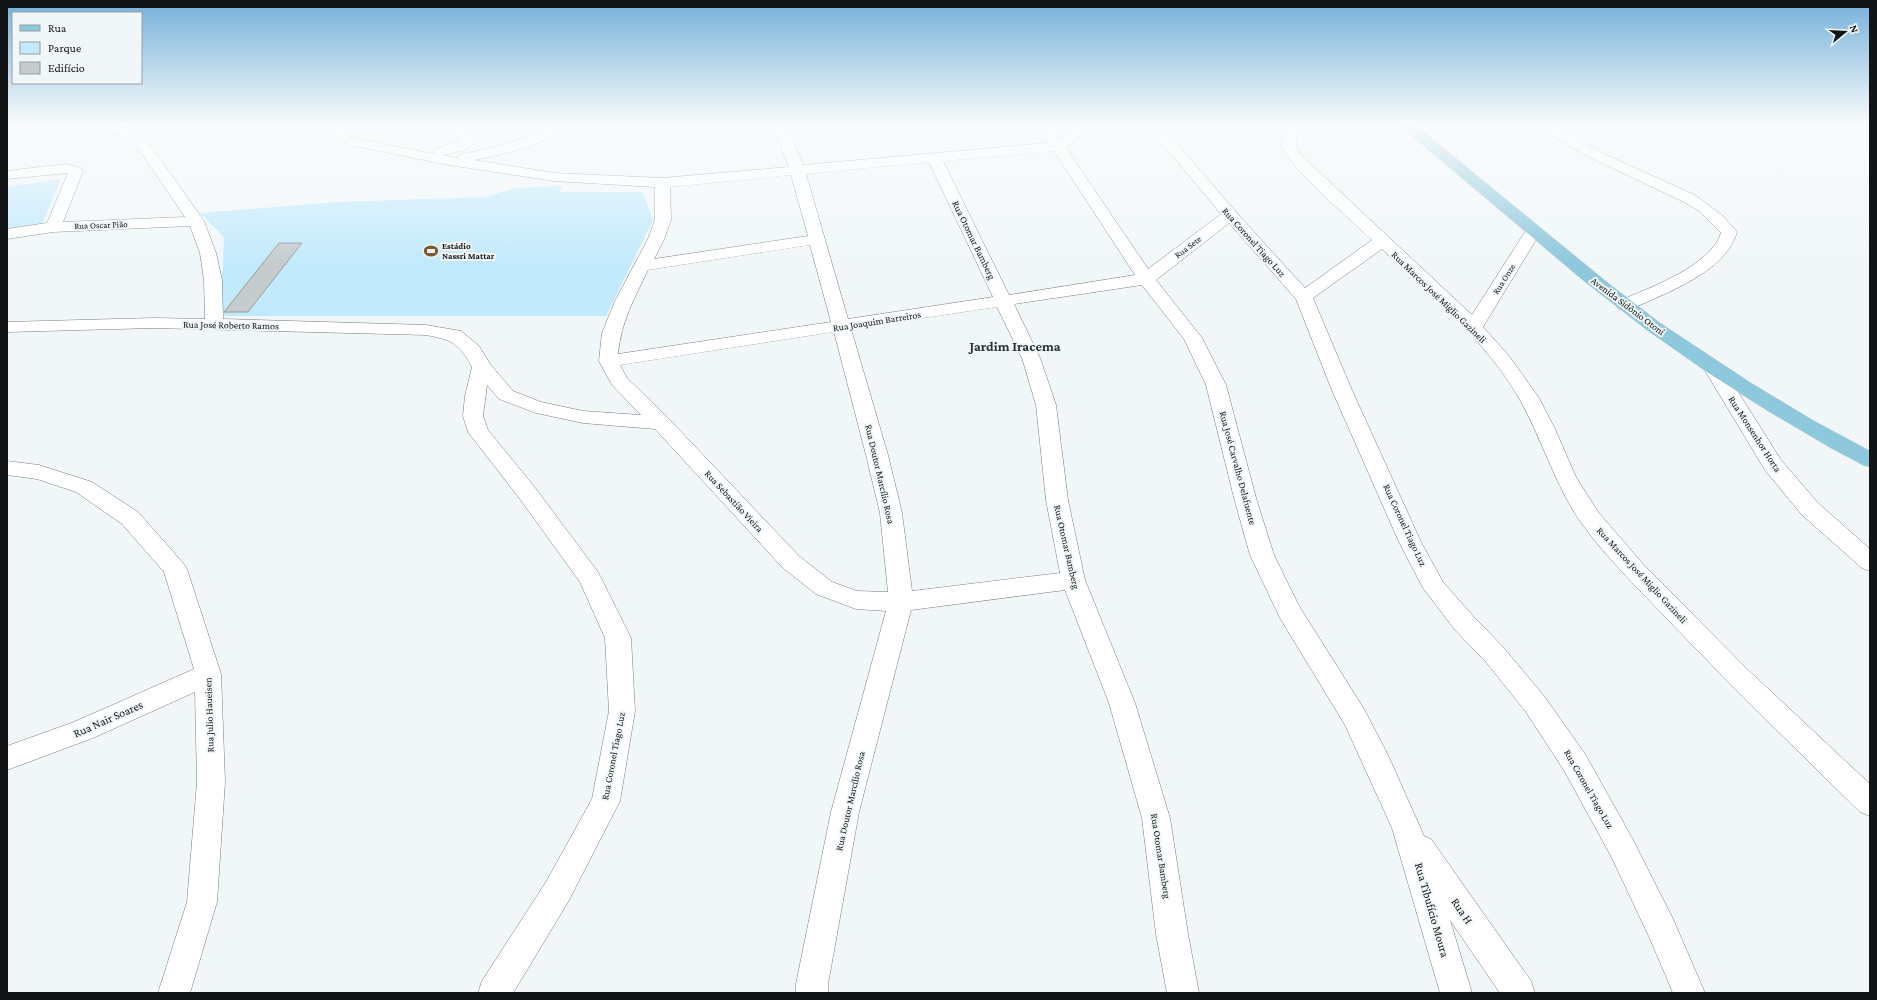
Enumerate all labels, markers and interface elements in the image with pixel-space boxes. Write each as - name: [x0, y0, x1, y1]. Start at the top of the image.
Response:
- legend: [12, 12, 142, 84]
- north arrow: [1825, 12, 1865, 52]
- text: Rua: [48, 21, 67, 35]
- text: N: [1848, 23, 1862, 35]
- text: Parque: [48, 41, 81, 55]
- text: Edifício: [48, 61, 85, 75]
- street label: Rua Otomar Bamberg: [950, 199, 998, 281]
- street label: Rua Coronel Tiago Luz: [1220, 205, 1288, 279]
- street label: Rua Oscar Pião: [74, 219, 128, 231]
- street label: Rua Sete: [1173, 234, 1203, 260]
- place label: Estádio Nassri Mattar: [442, 241, 495, 261]
- sports icon: Estádio Nassri Mattar: [423, 243, 439, 259]
- street label: Rua Marcos José Miglio Gazineli: [1389, 249, 1489, 345]
- street label: Rua Onze: [1491, 262, 1517, 296]
- street label: Avenida Sidônio Otoni: [1589, 275, 1667, 338]
- street label: Rua Joaquim Barreiros: [832, 309, 922, 333]
- street label: Rua José Roberto Ramos: [183, 319, 279, 331]
- district label: Jardim Iracema: [967, 338, 1061, 354]
- street label: Rua Monsenhor Horta: [1726, 394, 1784, 474]
- street label: Rua José Carvalho Delafuente: [1217, 410, 1259, 527]
- street label: Rua Doutor Marcílio Rosa: [863, 423, 897, 525]
- street label: Rua Sebastião Vieira: [703, 468, 766, 534]
- street label: Rua Coronel Tiago Luz: [1381, 482, 1429, 568]
- street label: Rua Otomar Bamberg: [1052, 504, 1082, 590]
- street label: Rua Marcos José Miglio Gazineli: [1595, 525, 1690, 626]
- street label: Rua Julio Haueisen: [202, 677, 216, 753]
- street label: Rua Nair Soares: [71, 697, 145, 741]
- street label: Rua Coronel Tiago Luz: [599, 711, 627, 801]
- street label: Rua Coronel Tiago Luz: [1562, 748, 1616, 830]
- street label: Rua Doutor Marcílio Rosa: [833, 750, 867, 852]
- street label: Rua Otomar Bamberg: [1149, 813, 1173, 900]
- street label: Rua Tibufício Moura: [1412, 861, 1452, 959]
- street label: Rua H: [1448, 895, 1476, 927]

